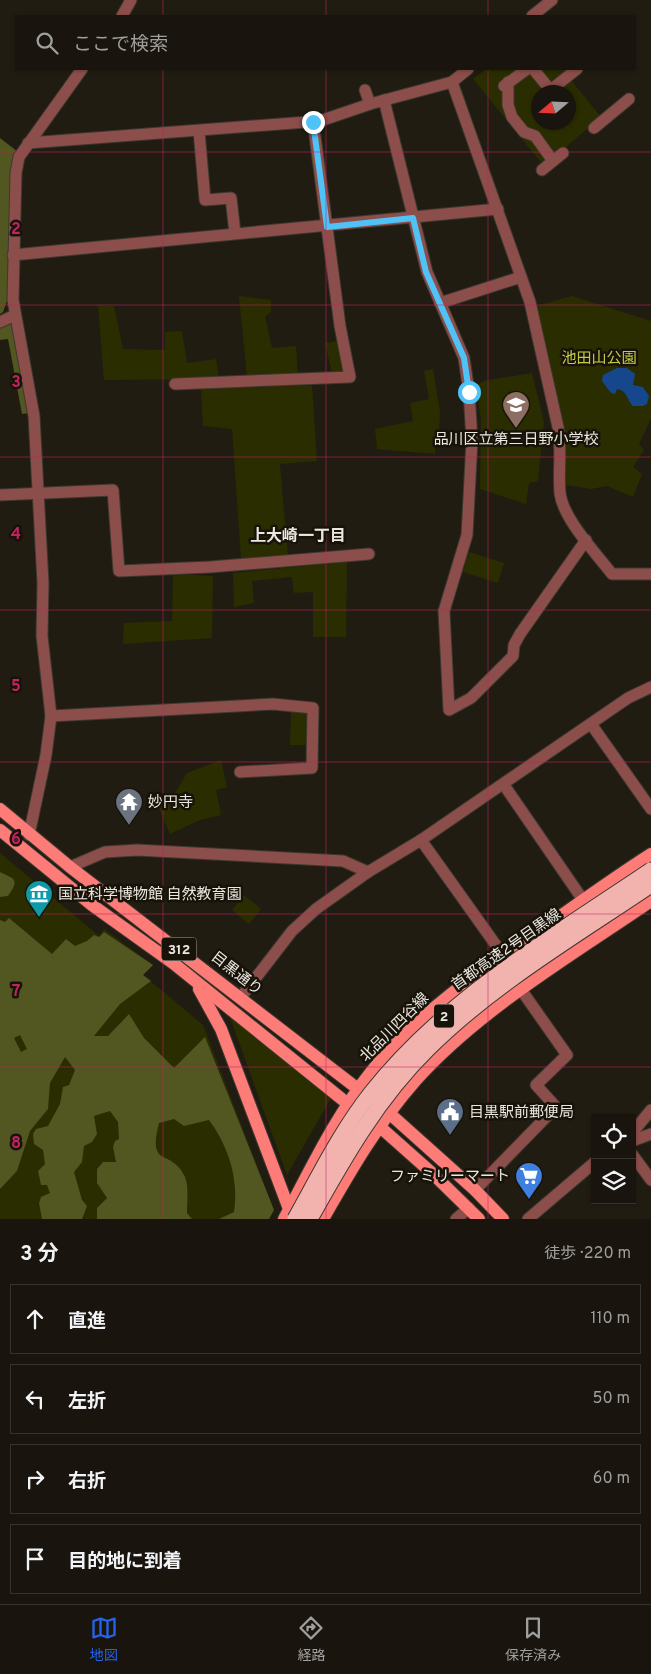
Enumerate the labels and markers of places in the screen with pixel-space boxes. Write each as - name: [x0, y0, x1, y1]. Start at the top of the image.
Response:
- school or university icon: 品川区立第三日野小学校: [501, 390, 531, 429]
- place label: 品川区立第三日野小学校: [433, 431, 599, 450]
- temple icon: 妙円寺: [114, 787, 144, 826]
- place label: 妙円寺: [148, 794, 193, 813]
- museum icon: 国立科学博物館 自然教育園: [24, 879, 54, 918]
- place label: 国立科学博物館 自然教育園: [58, 885, 242, 905]
- public building icon: 目黒駅前郵便局: [435, 1097, 465, 1136]
- place label: 目黒駅前郵便局: [469, 1104, 574, 1123]
- supermarket icon: ファミリーマート: [514, 1161, 544, 1200]
- place label: ファミリーマート: [390, 1168, 510, 1187]

